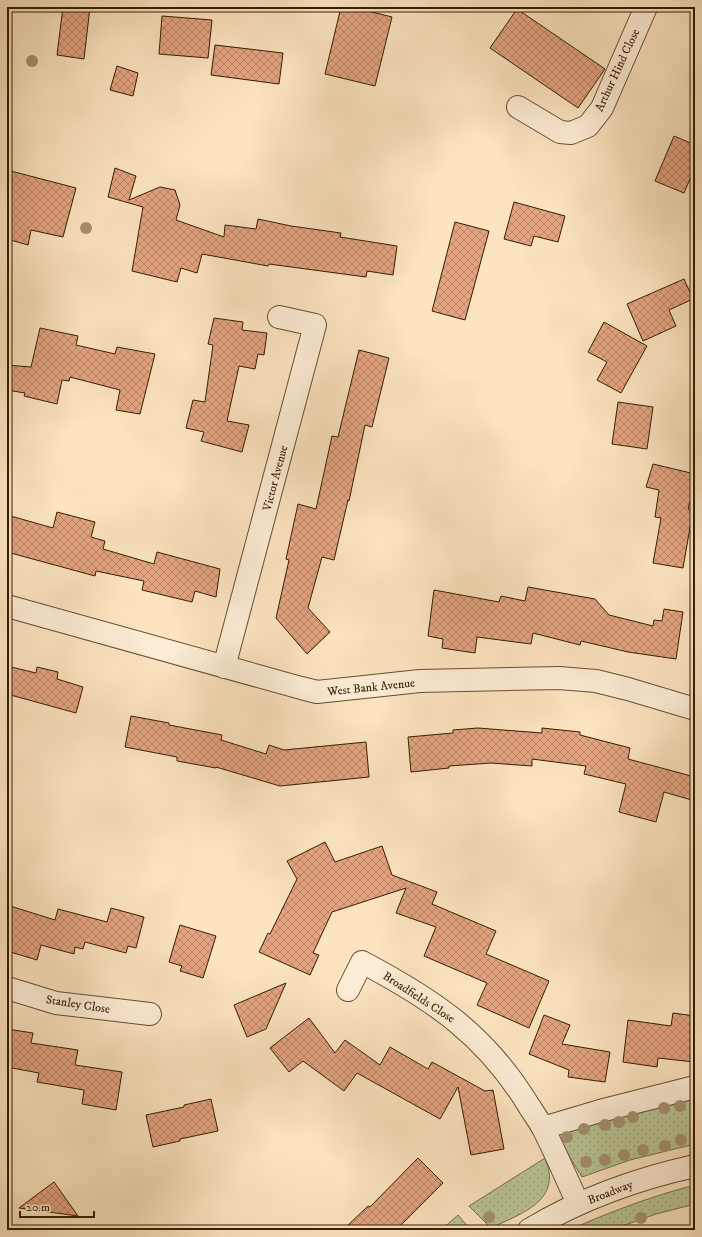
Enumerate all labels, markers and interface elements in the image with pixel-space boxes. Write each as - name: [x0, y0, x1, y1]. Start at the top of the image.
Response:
- street label: Arthur Hind Close: [592, 27, 643, 114]
- street label: Victor Avenue: [259, 444, 291, 513]
- street label: West Bank Avenue: [326, 675, 416, 700]
- street label: Broadfields Close: [380, 968, 458, 1026]
- street label: Stanley Close: [45, 992, 111, 1017]
- street label: Broadway: [585, 1177, 635, 1208]
- scale bar: [20, 1193, 94, 1219]
- text: 20 m: [26, 1200, 50, 1215]

